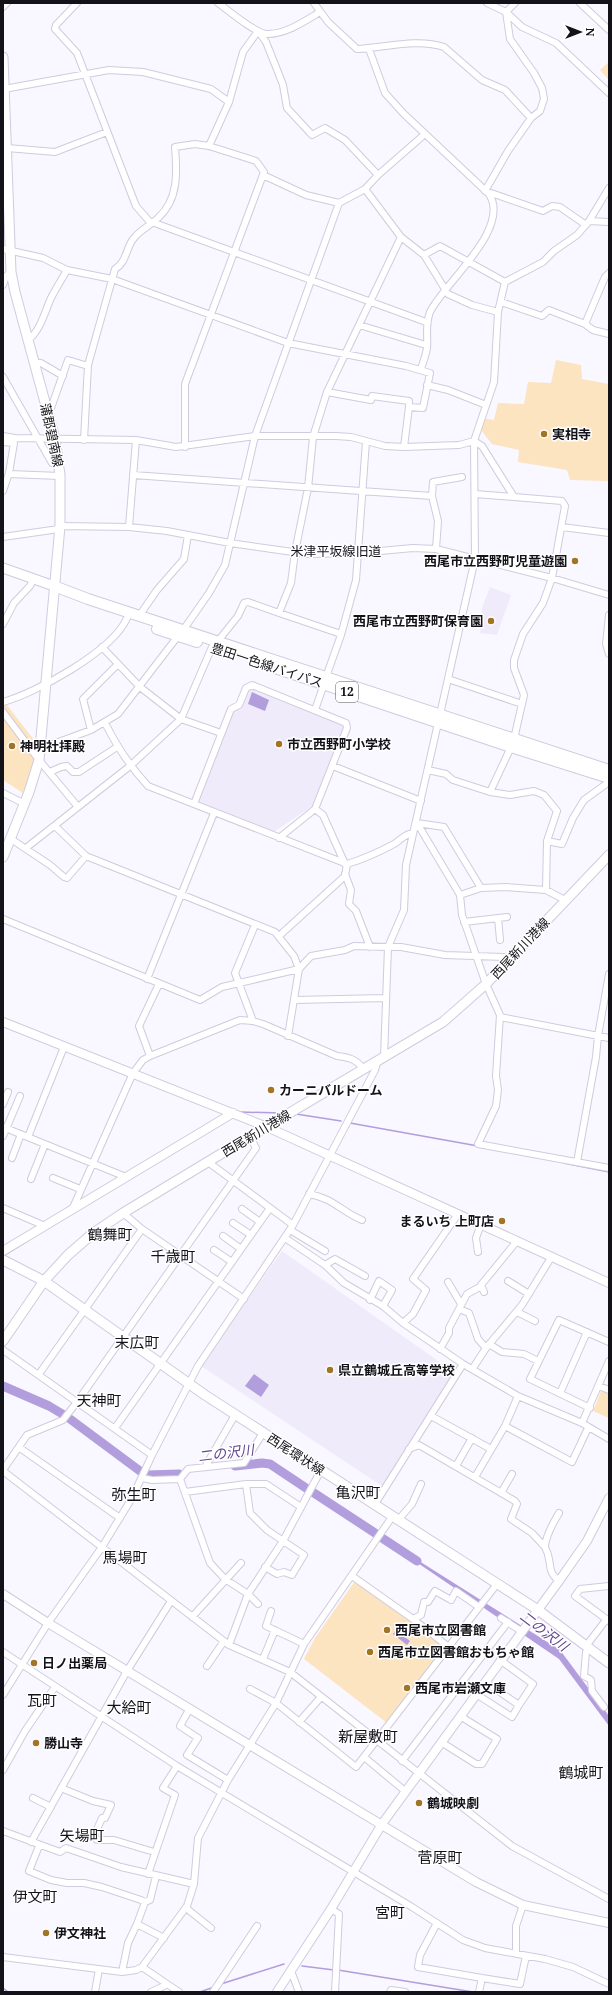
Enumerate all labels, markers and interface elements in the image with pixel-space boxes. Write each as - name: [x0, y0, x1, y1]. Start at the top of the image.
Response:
- north arrow: [560, 12, 600, 52]
- text: N: [583, 28, 598, 37]
- street label: 蒲郡碧南線: [36, 401, 68, 469]
- place label: 実相寺: [552, 425, 591, 443]
- marker: 実相寺: [539, 429, 549, 439]
- street label: 米津平坂線旧道: [290, 542, 382, 560]
- place label: 西尾市立西野町児童遊園: [424, 552, 567, 570]
- marker: 西尾市立西野町児童遊園: [570, 556, 580, 566]
- place label: 西尾市立西野町保育園: [353, 612, 483, 630]
- marker: 西尾市立西野町保育園: [486, 616, 496, 626]
- street label: 豊田一色線バイパス: [209, 638, 325, 692]
- road number: 12: [336, 682, 358, 702]
- place label: 市立西野町小学校: [287, 735, 391, 753]
- place label: 神明社拝殿: [20, 737, 85, 755]
- marker: 市立西野町小学校: [274, 739, 284, 749]
- marker: 神明社拝殿: [7, 741, 17, 751]
- street label: 西尾新川港線: [487, 913, 553, 983]
- place label: カーニバルドーム: [279, 1081, 383, 1099]
- marker: カーニバルドーム: [266, 1085, 276, 1095]
- street label: 西尾新川港線: [218, 1105, 294, 1161]
- place label: まるいち 上町店: [400, 1212, 494, 1230]
- marker: まるいち 上町店: [497, 1216, 507, 1226]
- district label: 鶴舞町: [87, 1224, 133, 1244]
- district label: 千歳町: [150, 1246, 196, 1266]
- district label: 末広町: [114, 1332, 160, 1352]
- place label: 県立鶴城丘高等学校: [338, 1361, 455, 1379]
- marker: 県立鶴城丘高等学校: [325, 1365, 335, 1375]
- district label: 天神町: [76, 1390, 122, 1410]
- street label: 西尾環状線: [264, 1429, 328, 1479]
- water label: 二の沢川: [197, 1439, 257, 1465]
- district label: 亀沢町: [335, 1482, 381, 1502]
- district label: 弥生町: [111, 1484, 157, 1504]
- district label: 馬場町: [102, 1547, 148, 1567]
- water label: 二の沢川: [516, 1606, 574, 1656]
- place label: 西尾市立図書館: [395, 1621, 486, 1639]
- marker: 西尾市立図書館: [382, 1625, 392, 1635]
- place label: 西尾市立図書館おもちゃ館: [378, 1643, 534, 1661]
- marker: 西尾市立図書館おもちゃ館: [365, 1647, 375, 1657]
- place label: 日ノ出薬局: [42, 1654, 107, 1672]
- marker: 日ノ出薬局: [29, 1658, 39, 1668]
- place label: 西尾市岩瀬文庫: [415, 1679, 506, 1697]
- marker: 西尾市岩瀬文庫: [402, 1683, 412, 1693]
- district label: 瓦町: [27, 1690, 57, 1710]
- district label: 大給町: [106, 1697, 152, 1717]
- district label: 新屋敷町: [338, 1726, 398, 1746]
- place label: 勝山寺: [44, 1734, 83, 1752]
- marker: 勝山寺: [31, 1738, 41, 1748]
- district label: 鶴城町: [558, 1762, 604, 1782]
- place label: 鶴城映劇: [427, 1794, 479, 1812]
- marker: 鶴城映劇: [414, 1798, 424, 1808]
- district label: 矢場町: [59, 1825, 105, 1845]
- district label: 菅原町: [417, 1847, 463, 1867]
- district label: 伊文町: [12, 1886, 58, 1906]
- district label: 宮町: [375, 1902, 405, 1922]
- place label: 伊文神社: [54, 1924, 106, 1942]
- marker: 伊文神社: [41, 1928, 51, 1938]

